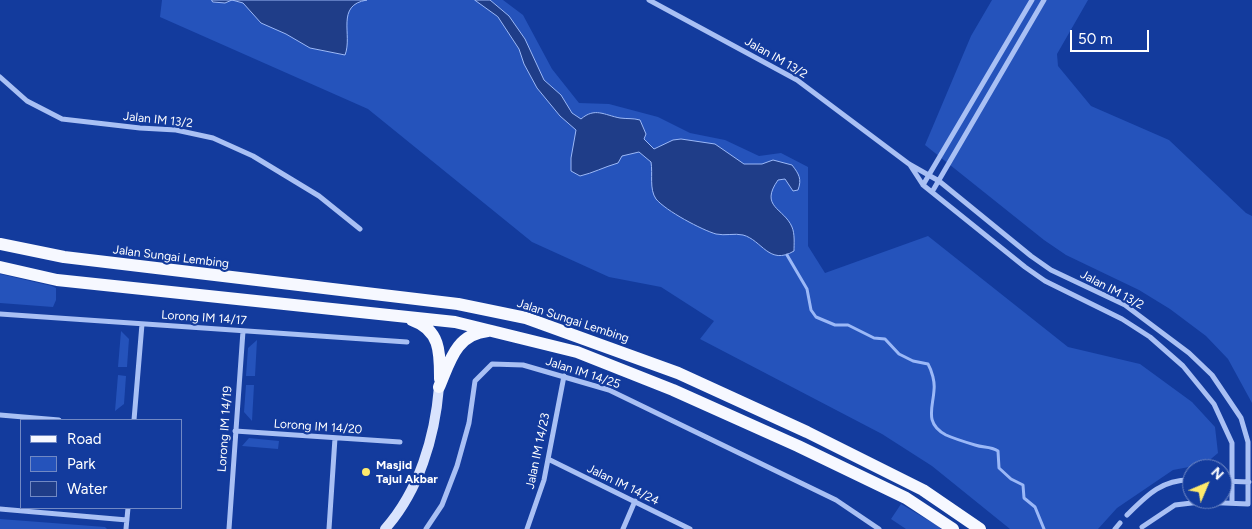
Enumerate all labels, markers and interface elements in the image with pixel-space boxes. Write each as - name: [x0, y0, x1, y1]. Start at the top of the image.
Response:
- scale bar: [1072, 20, 1151, 52]
- text: 50 m: [1078, 30, 1113, 48]
- street label: Jalan IM 13/2: [742, 34, 810, 82]
- street label: Jalan IM 13/2: [122, 109, 194, 131]
- street label: Jalan Sungai Lembing: [112, 243, 230, 271]
- street label: Jalan IM 13/2: [1078, 267, 1146, 313]
- street label: Jalan Sungai Lembing: [515, 296, 631, 346]
- street label: Lorong IM 14/17: [161, 308, 247, 328]
- street label: Jalan IM 14/25: [544, 354, 622, 392]
- street label: Lorong IM 14/19: [215, 386, 235, 472]
- street label: Jalan IM 14/23: [523, 412, 553, 490]
- street label: Lorong IM 14/20: [273, 417, 363, 437]
- legend: [20, 419, 182, 509]
- text: Road: [67, 430, 102, 448]
- text: Park: [67, 455, 96, 473]
- place label: Masjid Tajul Akbar: [376, 458, 438, 486]
- north arrow: [1182, 459, 1232, 509]
- street label: Jalan IM 14/24: [585, 461, 661, 509]
- text: N: [1207, 464, 1227, 484]
- marker: Masjid Tajul Akbar: [360, 466, 372, 478]
- text: Water: [67, 480, 107, 498]

